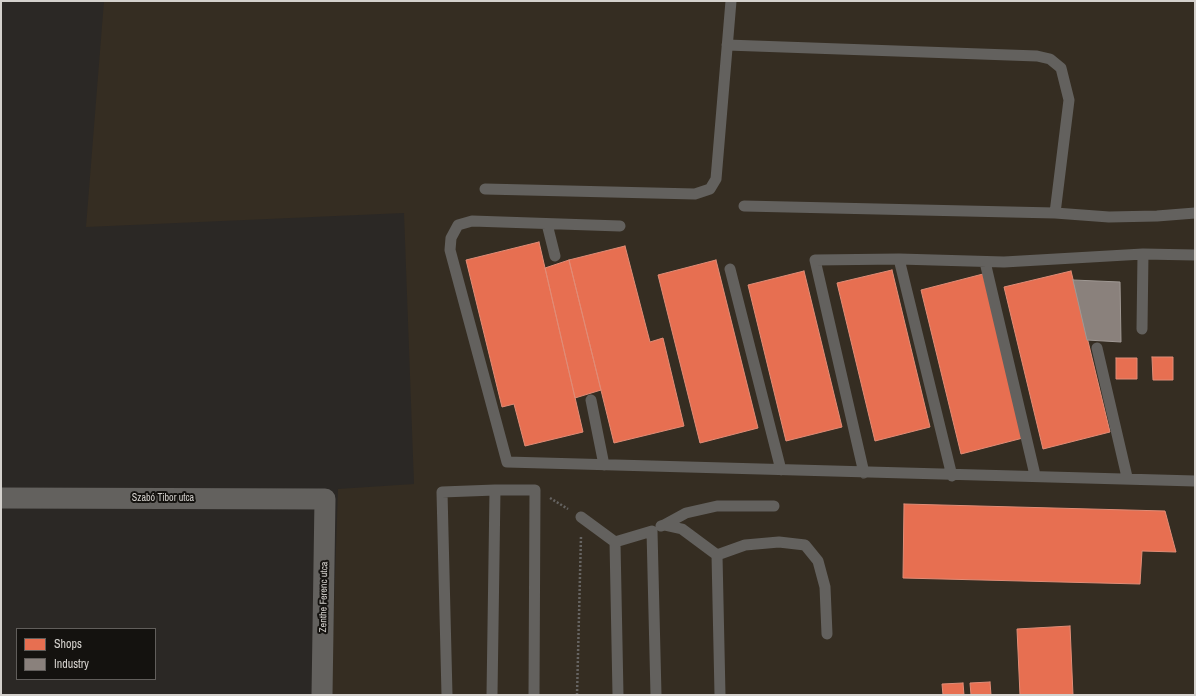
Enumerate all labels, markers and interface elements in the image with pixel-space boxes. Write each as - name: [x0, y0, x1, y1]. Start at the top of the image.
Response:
- street label: Szabó Tibor utca: [132, 492, 194, 504]
- street label: Zenthe Ferenc utca: [317, 562, 331, 632]
- legend: [16, 628, 156, 680]
- text: Shops: [54, 636, 82, 652]
- text: Industry: [54, 656, 89, 672]

